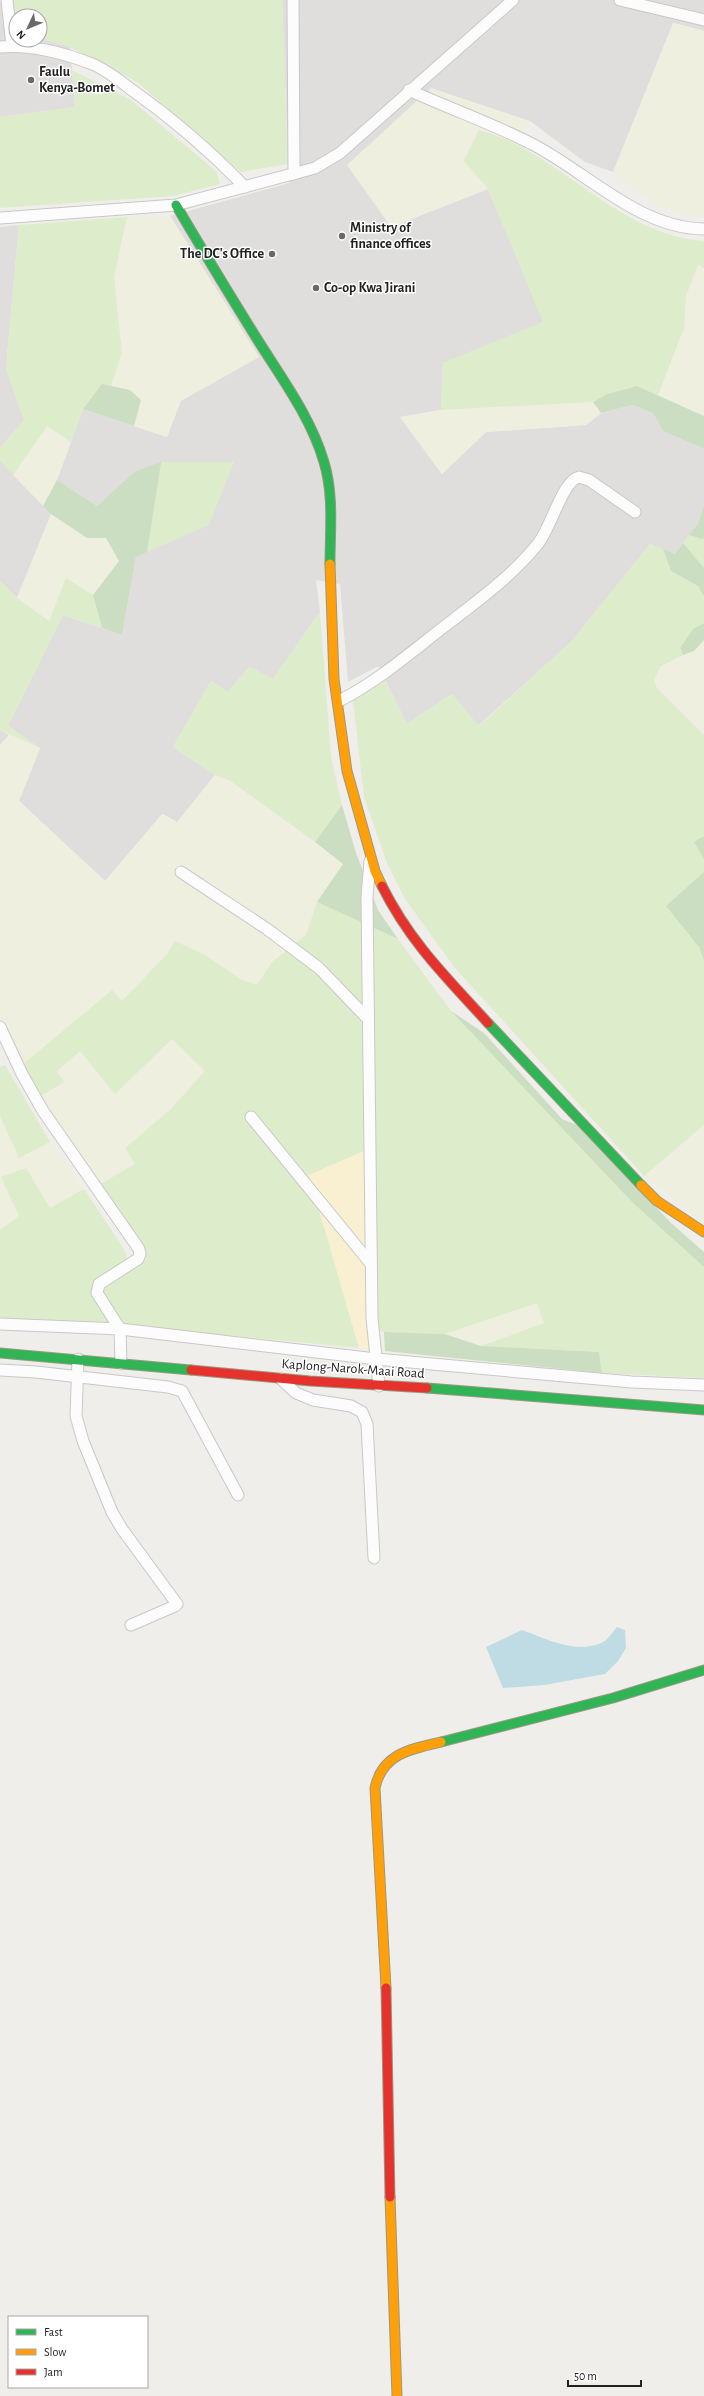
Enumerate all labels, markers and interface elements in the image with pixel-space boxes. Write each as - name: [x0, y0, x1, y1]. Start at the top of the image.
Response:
- north arrow: [8, 8, 48, 48]
- text: N: [15, 28, 28, 41]
- place label: Faulu Kenya-Bomet: [39, 65, 115, 95]
- marker: Faulu Kenya-Bomet: [26, 75, 36, 85]
- place label: Ministry of finance offices: [350, 221, 431, 251]
- marker: Ministry of finance offices: [337, 231, 347, 241]
- place label: The DC's Office: [180, 247, 264, 261]
- marker: The DC's Office: [267, 249, 277, 259]
- place label: Co-op Kwa Jirani: [324, 281, 415, 295]
- marker: Co-op Kwa Jirani: [311, 283, 321, 293]
- street label: Kaplong-Narok-Maai Road: [281, 1357, 425, 1381]
- legend: [8, 2316, 148, 2388]
- text: Fast: [44, 2326, 63, 2338]
- text: Slow: [44, 2346, 66, 2358]
- scale bar: [568, 2362, 641, 2388]
- text: Jam: [44, 2366, 63, 2378]
- text: 50 m: [574, 2370, 597, 2382]

